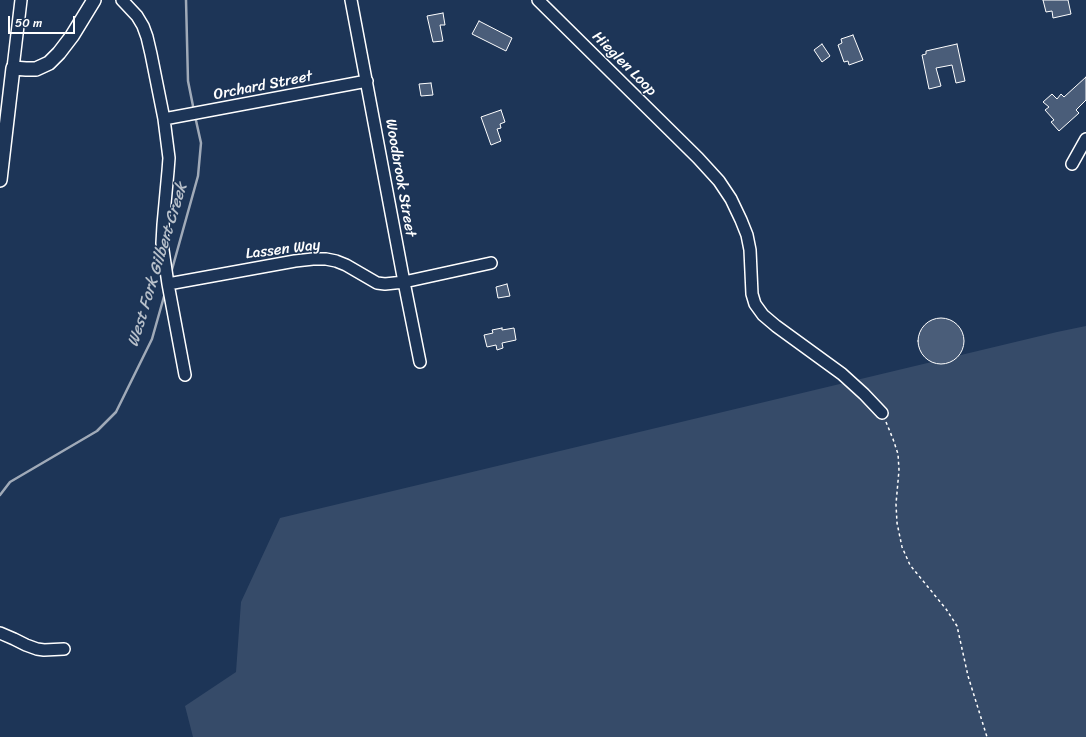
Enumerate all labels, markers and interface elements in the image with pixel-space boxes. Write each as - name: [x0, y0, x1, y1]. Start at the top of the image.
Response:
- scale bar: [10, 8, 77, 34]
- text: 50 m: [15, 12, 42, 34]
- street label: Hieglen Loop: [588, 28, 660, 100]
- street label: Orchard Street: [212, 68, 314, 104]
- street label: Woodbrook Street: [381, 118, 419, 238]
- water label: West Fork Gilbert Creek: [124, 181, 192, 349]
- street label: Lassen Way: [245, 237, 321, 263]

